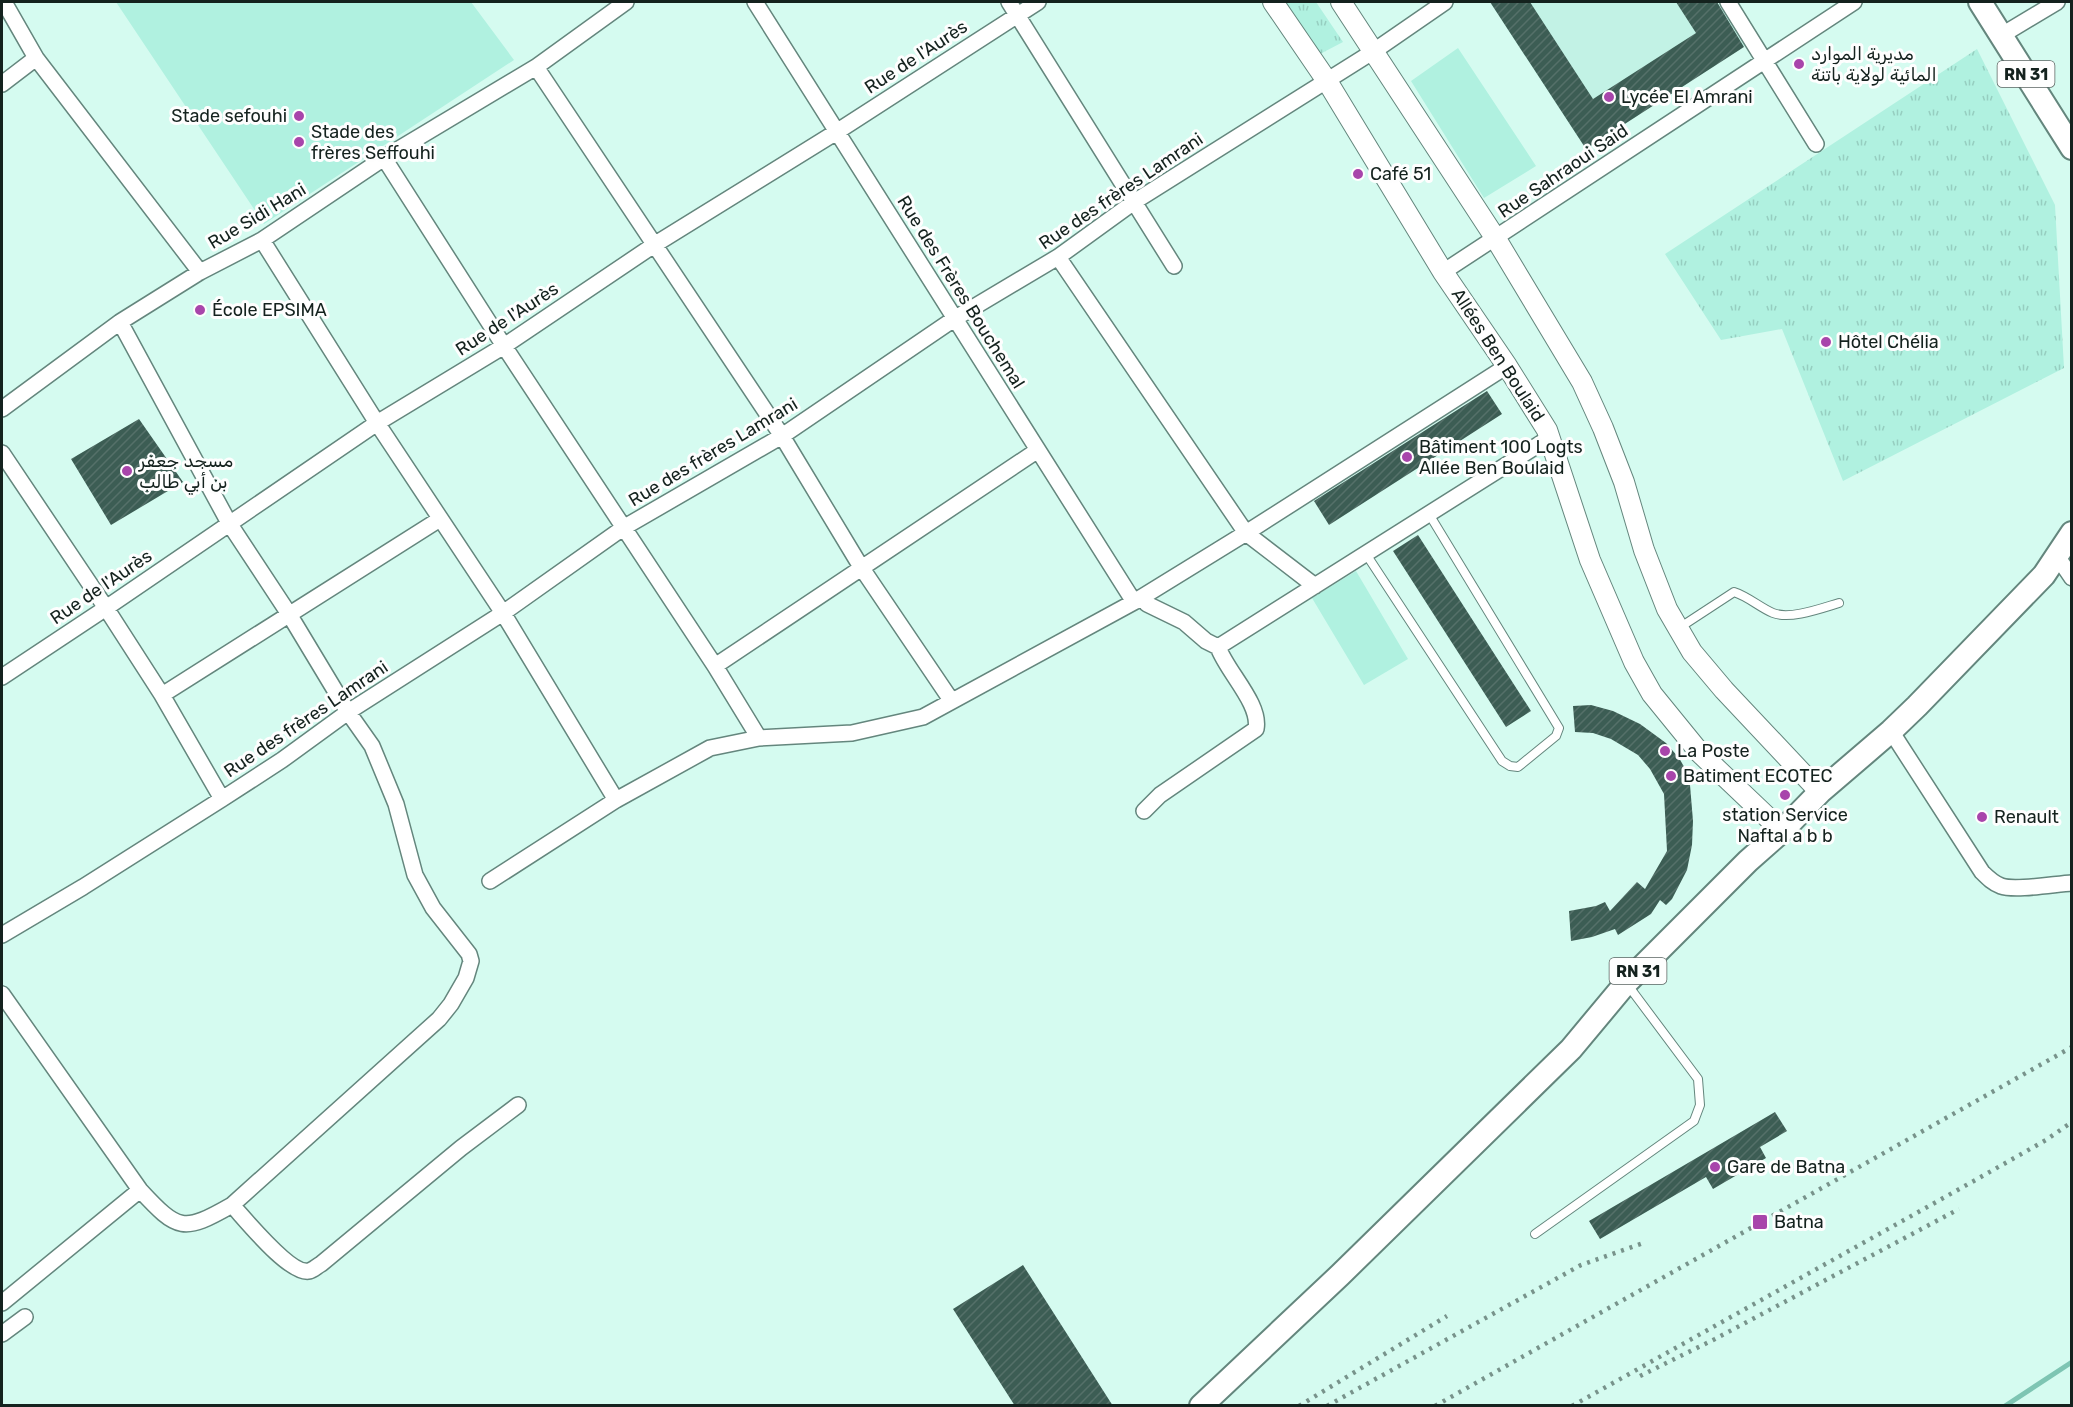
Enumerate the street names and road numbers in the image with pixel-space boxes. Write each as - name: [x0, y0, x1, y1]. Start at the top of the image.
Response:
- street label: Rue de l'Aurès: [860, 16, 972, 98]
- road number: RN 31: [1998, 61, 2054, 87]
- street label: Rue Sahraoui Said: [1494, 119, 1632, 223]
- street label: Rue des frères Lamrani: [1035, 128, 1207, 254]
- street label: Rue Sidi Hani: [204, 178, 310, 254]
- street label: Rue des Frères Bouchemal: [892, 191, 1030, 393]
- street label: Rue de l'Aurès: [451, 278, 563, 360]
- street label: Allées Ben Boulaid: [1447, 284, 1549, 426]
- street label: Rue des frères Lamrani: [625, 393, 801, 511]
- street label: Rue de l'Aurès: [46, 545, 156, 629]
- street label: Rue des frères Lamrani: [220, 656, 392, 782]
- road number: RN 31: [1610, 958, 1666, 984]

